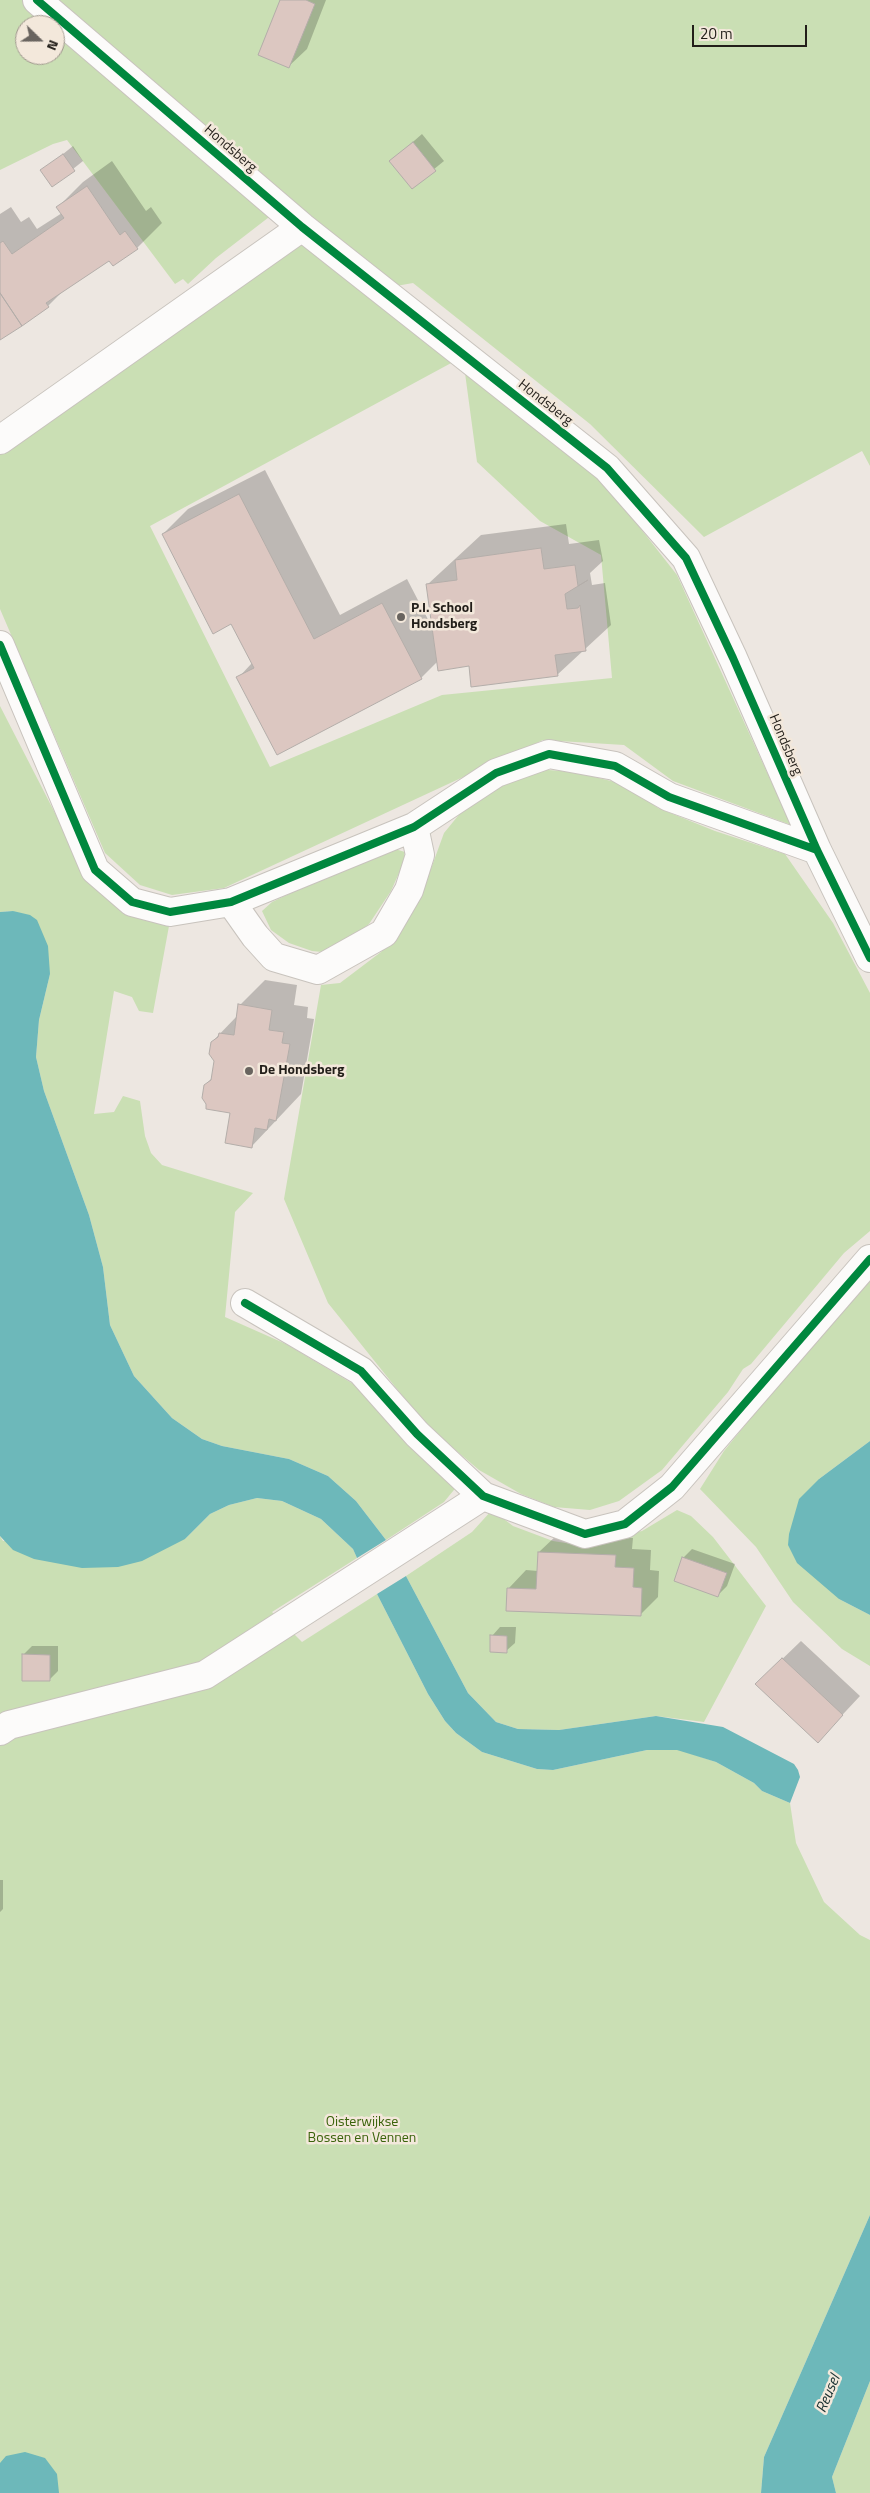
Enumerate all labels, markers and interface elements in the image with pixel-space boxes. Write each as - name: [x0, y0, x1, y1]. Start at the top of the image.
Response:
- north arrow: [15, 15, 65, 65]
- scale bar: [695, 15, 810, 47]
- text: 20 m: [700, 22, 733, 45]
- text: N: [42, 37, 65, 54]
- street label: Hondsberg: [200, 121, 260, 177]
- street label: Hondsberg: [514, 377, 576, 429]
- place label: P.I. School Hondsberg: [411, 601, 477, 634]
- marker: P.I. School Hondsberg: [395, 611, 407, 623]
- street label: Hondsberg: [765, 712, 805, 778]
- place label: De Hondsberg: [259, 1063, 344, 1079]
- marker: De Hondsberg: [243, 1065, 255, 1077]
- park label: Oisterwijkse Bossen en Vennen: [308, 2115, 416, 2148]
- water label: Reusel: [813, 2372, 845, 2416]

